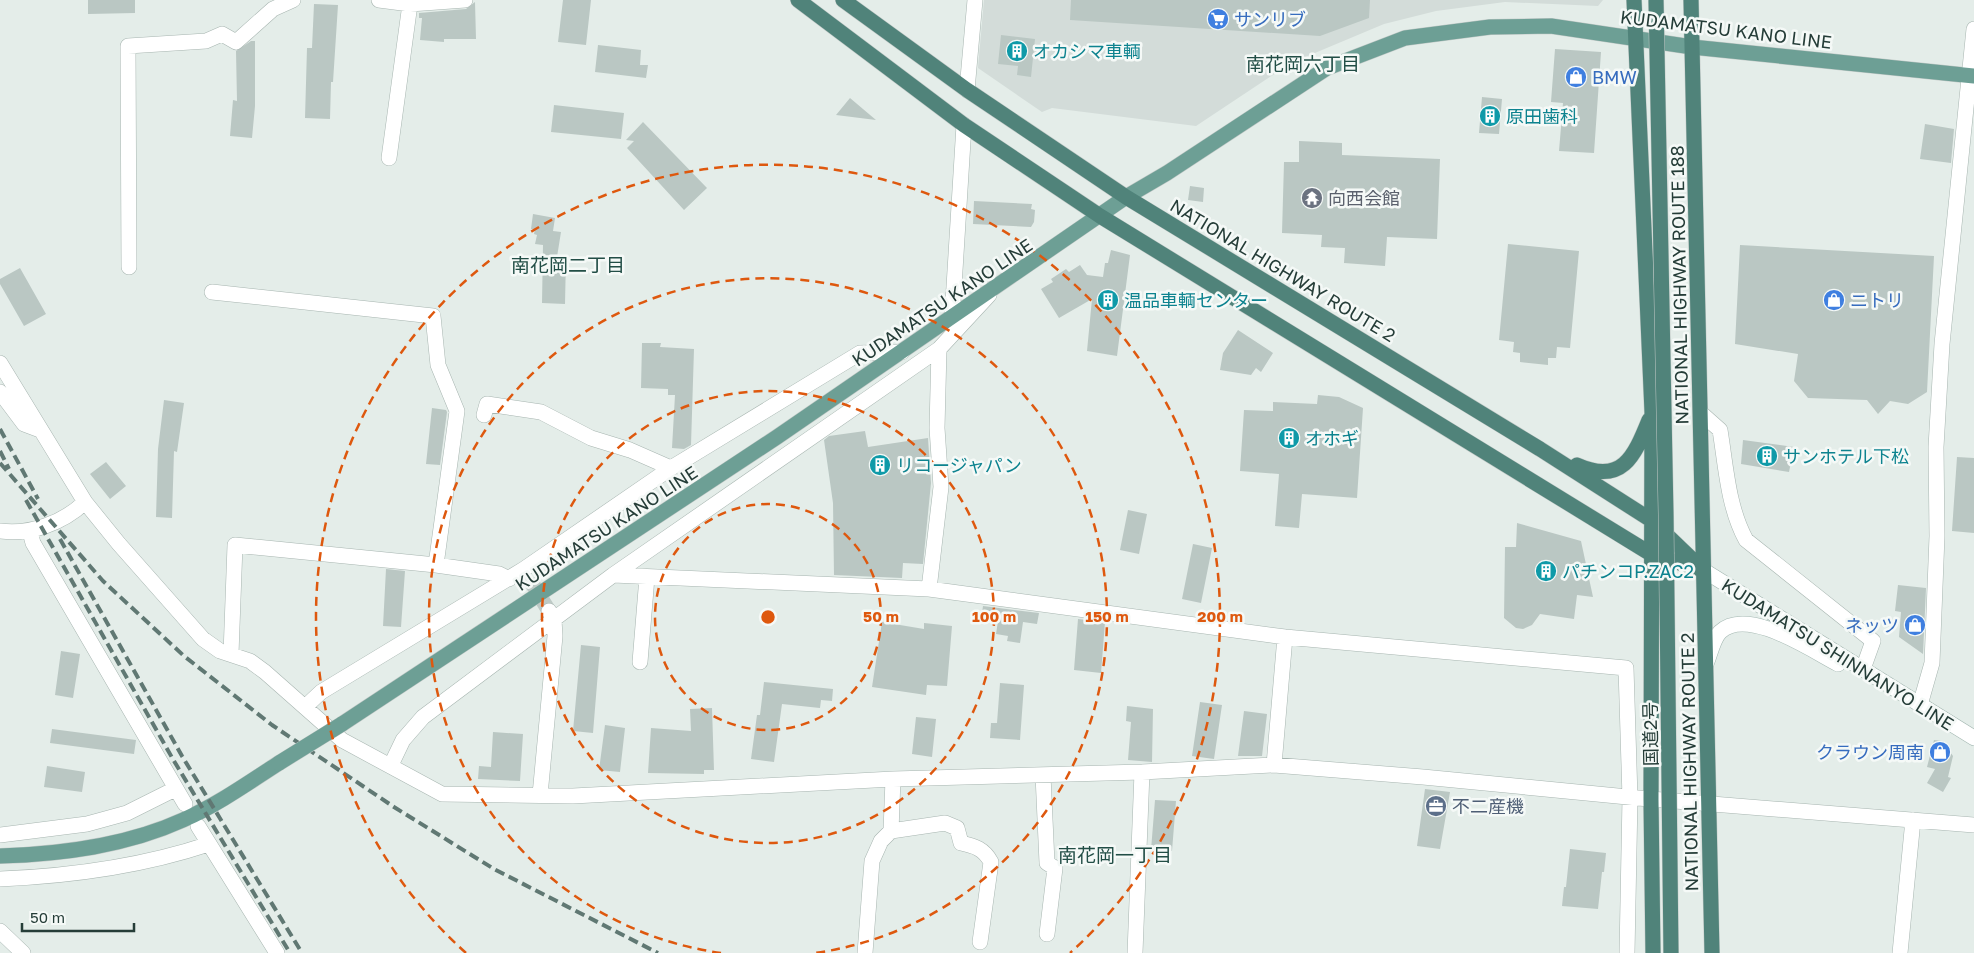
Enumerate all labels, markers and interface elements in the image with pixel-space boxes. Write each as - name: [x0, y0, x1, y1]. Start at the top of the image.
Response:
- street label: KUDAMATSU KANO LINE: [1619, 5, 1833, 53]
- supermarket icon: サンリブ: [1206, 7, 1230, 31]
- place label: サンリブ: [1234, 8, 1306, 30]
- building icon: オカシマ車輌: [1005, 39, 1029, 63]
- place label: オカシマ車輌: [1033, 40, 1141, 62]
- district label: 南花岡六丁目: [1246, 52, 1360, 75]
- shop icon: BMW: [1564, 65, 1588, 89]
- place label: BMW: [1592, 66, 1637, 88]
- building icon: 原田歯科: [1478, 104, 1502, 128]
- place label: 原田歯科: [1506, 105, 1578, 127]
- street label: NATIONAL HIGHWAY ROUTE 188: [1666, 145, 1692, 425]
- temple icon: 向西会館: [1300, 186, 1324, 210]
- place label: 向西会館: [1328, 187, 1400, 209]
- street label: NATIONAL HIGHWAY ROUTE 2: [1166, 194, 1400, 346]
- street label: KUDAMATSU KANO LINE: [848, 233, 1036, 371]
- district label: 南花岡二丁目: [511, 253, 625, 276]
- building icon: 温品車輌センター: [1096, 288, 1120, 312]
- shop icon: ニトリ: [1822, 288, 1846, 312]
- place label: 温品車輌センター: [1124, 289, 1268, 311]
- place label: ニトリ: [1850, 289, 1904, 311]
- building icon: オホギ: [1277, 426, 1301, 450]
- place label: オホギ: [1305, 427, 1359, 449]
- building icon: サンホテル下松: [1755, 444, 1779, 468]
- place label: サンホテル下松: [1783, 445, 1909, 467]
- building icon: リコージャパン: [868, 453, 892, 477]
- place label: リコージャパン: [896, 454, 1022, 476]
- street label: KUDAMATSU KANO LINE: [511, 461, 701, 595]
- building icon: パチンコP.ZAC2: [1534, 559, 1558, 583]
- place label: パチンコP.ZAC2: [1562, 560, 1694, 582]
- street label: KUDAMATSU SHINNANYO LINE: [1718, 573, 1958, 735]
- text: 50 m: [863, 607, 899, 625]
- text: 100 m: [972, 607, 1016, 625]
- text: 150 m: [1085, 607, 1129, 625]
- text: 200 m: [1197, 607, 1243, 625]
- centre of rings: [759, 608, 777, 626]
- shop icon: ネッツ: [1903, 613, 1927, 637]
- place label: ネッツ: [1845, 614, 1899, 636]
- street label: NATIONAL HIGHWAY ROUTE 2: [1676, 632, 1702, 892]
- street label: 国道2号: [1638, 702, 1662, 766]
- shop icon: クラウン周南: [1928, 740, 1952, 764]
- place label: クラウン周南: [1816, 741, 1924, 763]
- office icon: 不二産機: [1424, 794, 1448, 818]
- place label: 不二産機: [1452, 795, 1524, 817]
- district label: 南花岡一丁目: [1058, 843, 1172, 866]
- scale bar: [22, 900, 135, 932]
- text: 50 m: [30, 908, 65, 926]

